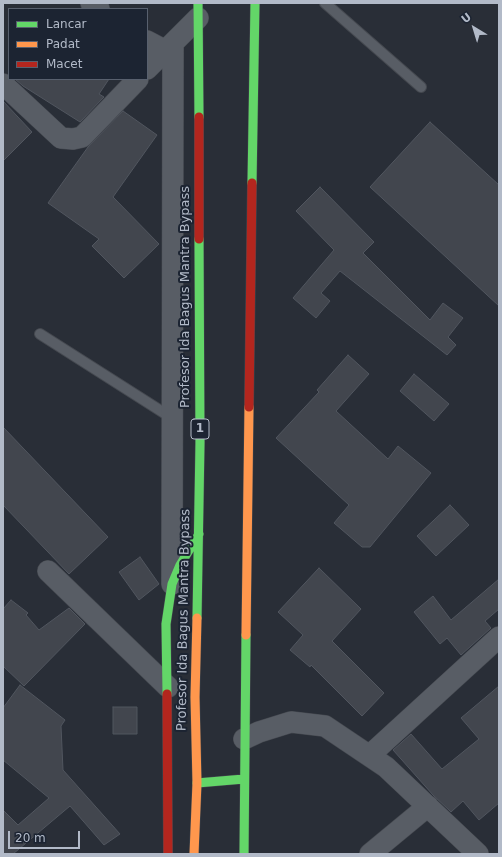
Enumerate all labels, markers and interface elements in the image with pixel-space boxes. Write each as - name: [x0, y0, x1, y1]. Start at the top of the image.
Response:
- legend: [8, 8, 148, 80]
- north arrow: [454, 8, 494, 48]
- text: U: [459, 10, 474, 26]
- text: Lancar: [46, 17, 87, 31]
- text: Padat: [46, 37, 80, 51]
- text: Macet: [46, 57, 82, 71]
- street label: Profesor Ida Bagus Mantra Bypass: [178, 186, 194, 408]
- road number: 1: [191, 419, 209, 439]
- street label: Profesor Ida Bagus Mantra Bypass: [174, 509, 194, 731]
- scale bar: [10, 823, 82, 849]
- text: 20 m: [15, 831, 46, 845]

